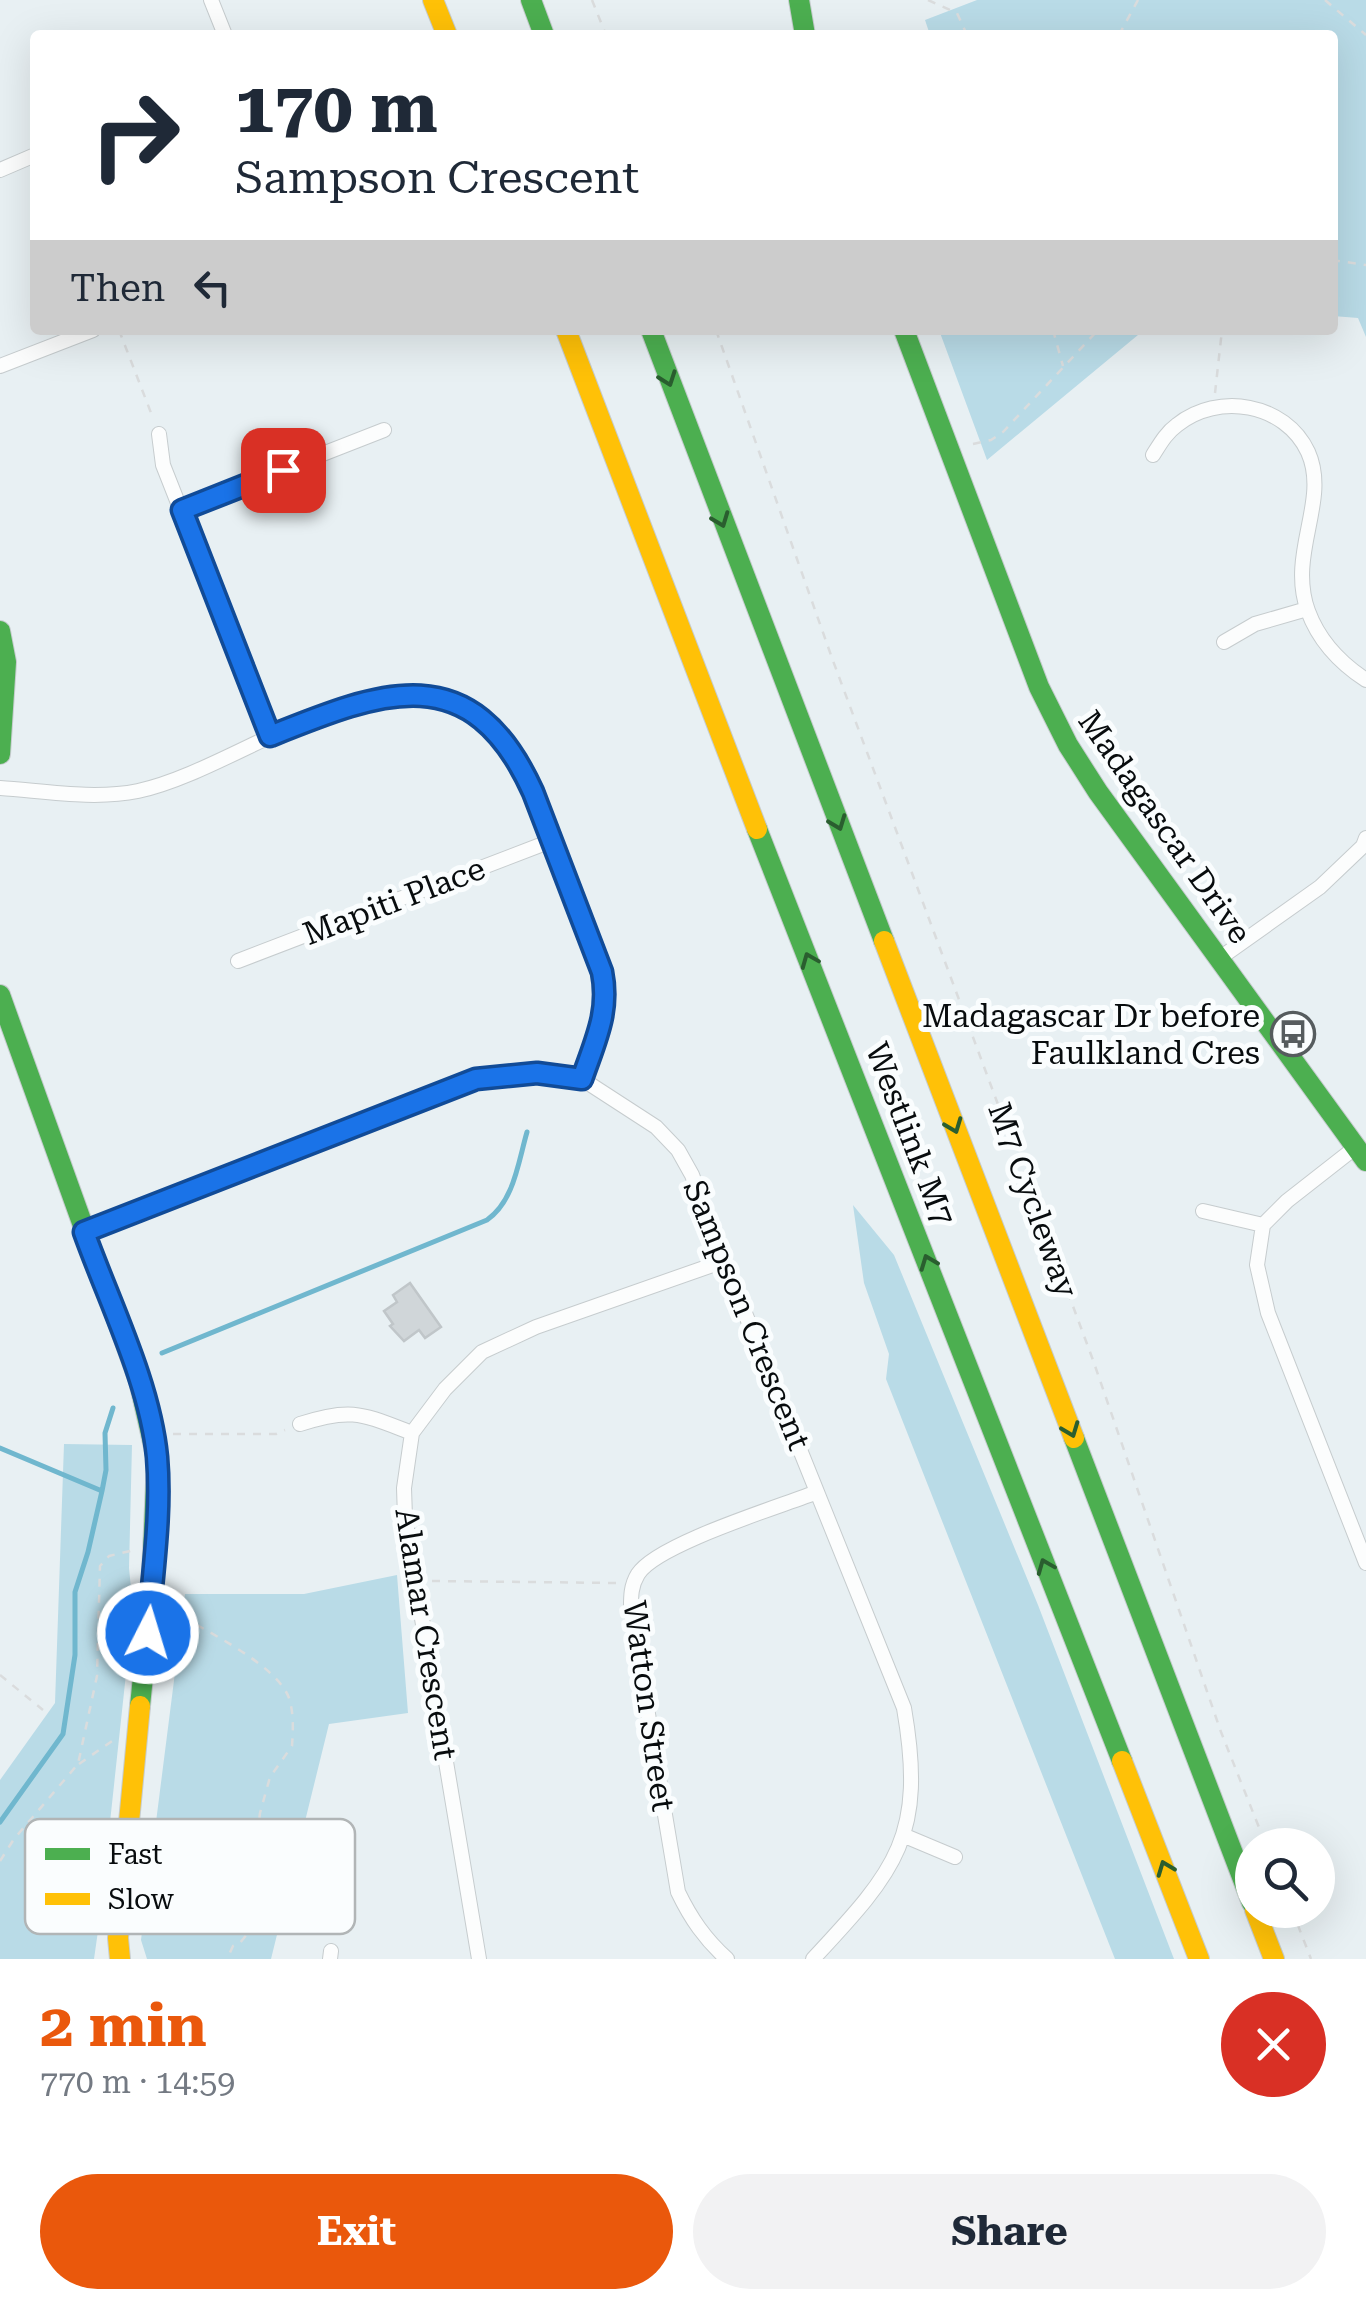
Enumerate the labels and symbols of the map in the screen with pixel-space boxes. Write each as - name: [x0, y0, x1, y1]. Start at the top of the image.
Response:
- one-way arrow: [656, 370, 677, 387]
- pin: [241, 428, 326, 513]
- one-way arrow: [710, 510, 730, 527]
- street label: Madagascar Drive: [1071, 703, 1259, 951]
- one-way arrow: [826, 813, 846, 831]
- street label: Mapiti Place: [298, 849, 490, 953]
- one-way arrow: [801, 952, 821, 970]
- place label: Madagascar Dr before Faulkland Cres: [922, 997, 1260, 1072]
- bus stop icon: Madagascar Dr before Faulkland Cres: [1270, 1011, 1316, 1057]
- street label: Westlink M7: [858, 1037, 962, 1231]
- street label: M7 Cycleway: [980, 1097, 1086, 1303]
- one-way arrow: [943, 1117, 963, 1134]
- street label: Sampson Crescent: [676, 1175, 818, 1455]
- one-way arrow: [919, 1255, 940, 1272]
- one-way arrow: [1059, 1420, 1079, 1437]
- street label: Alamar Crescent: [387, 1505, 465, 1763]
- one-way arrow: [1036, 1558, 1056, 1576]
- position arrow: [96, 1581, 200, 1685]
- street label: Watton Street: [615, 1598, 683, 1814]
- legend: [25, 1819, 355, 1934]
- text: Fast: [108, 1838, 162, 1871]
- one-way arrow: [1156, 1860, 1177, 1877]
- text: Slow: [108, 1883, 175, 1916]

